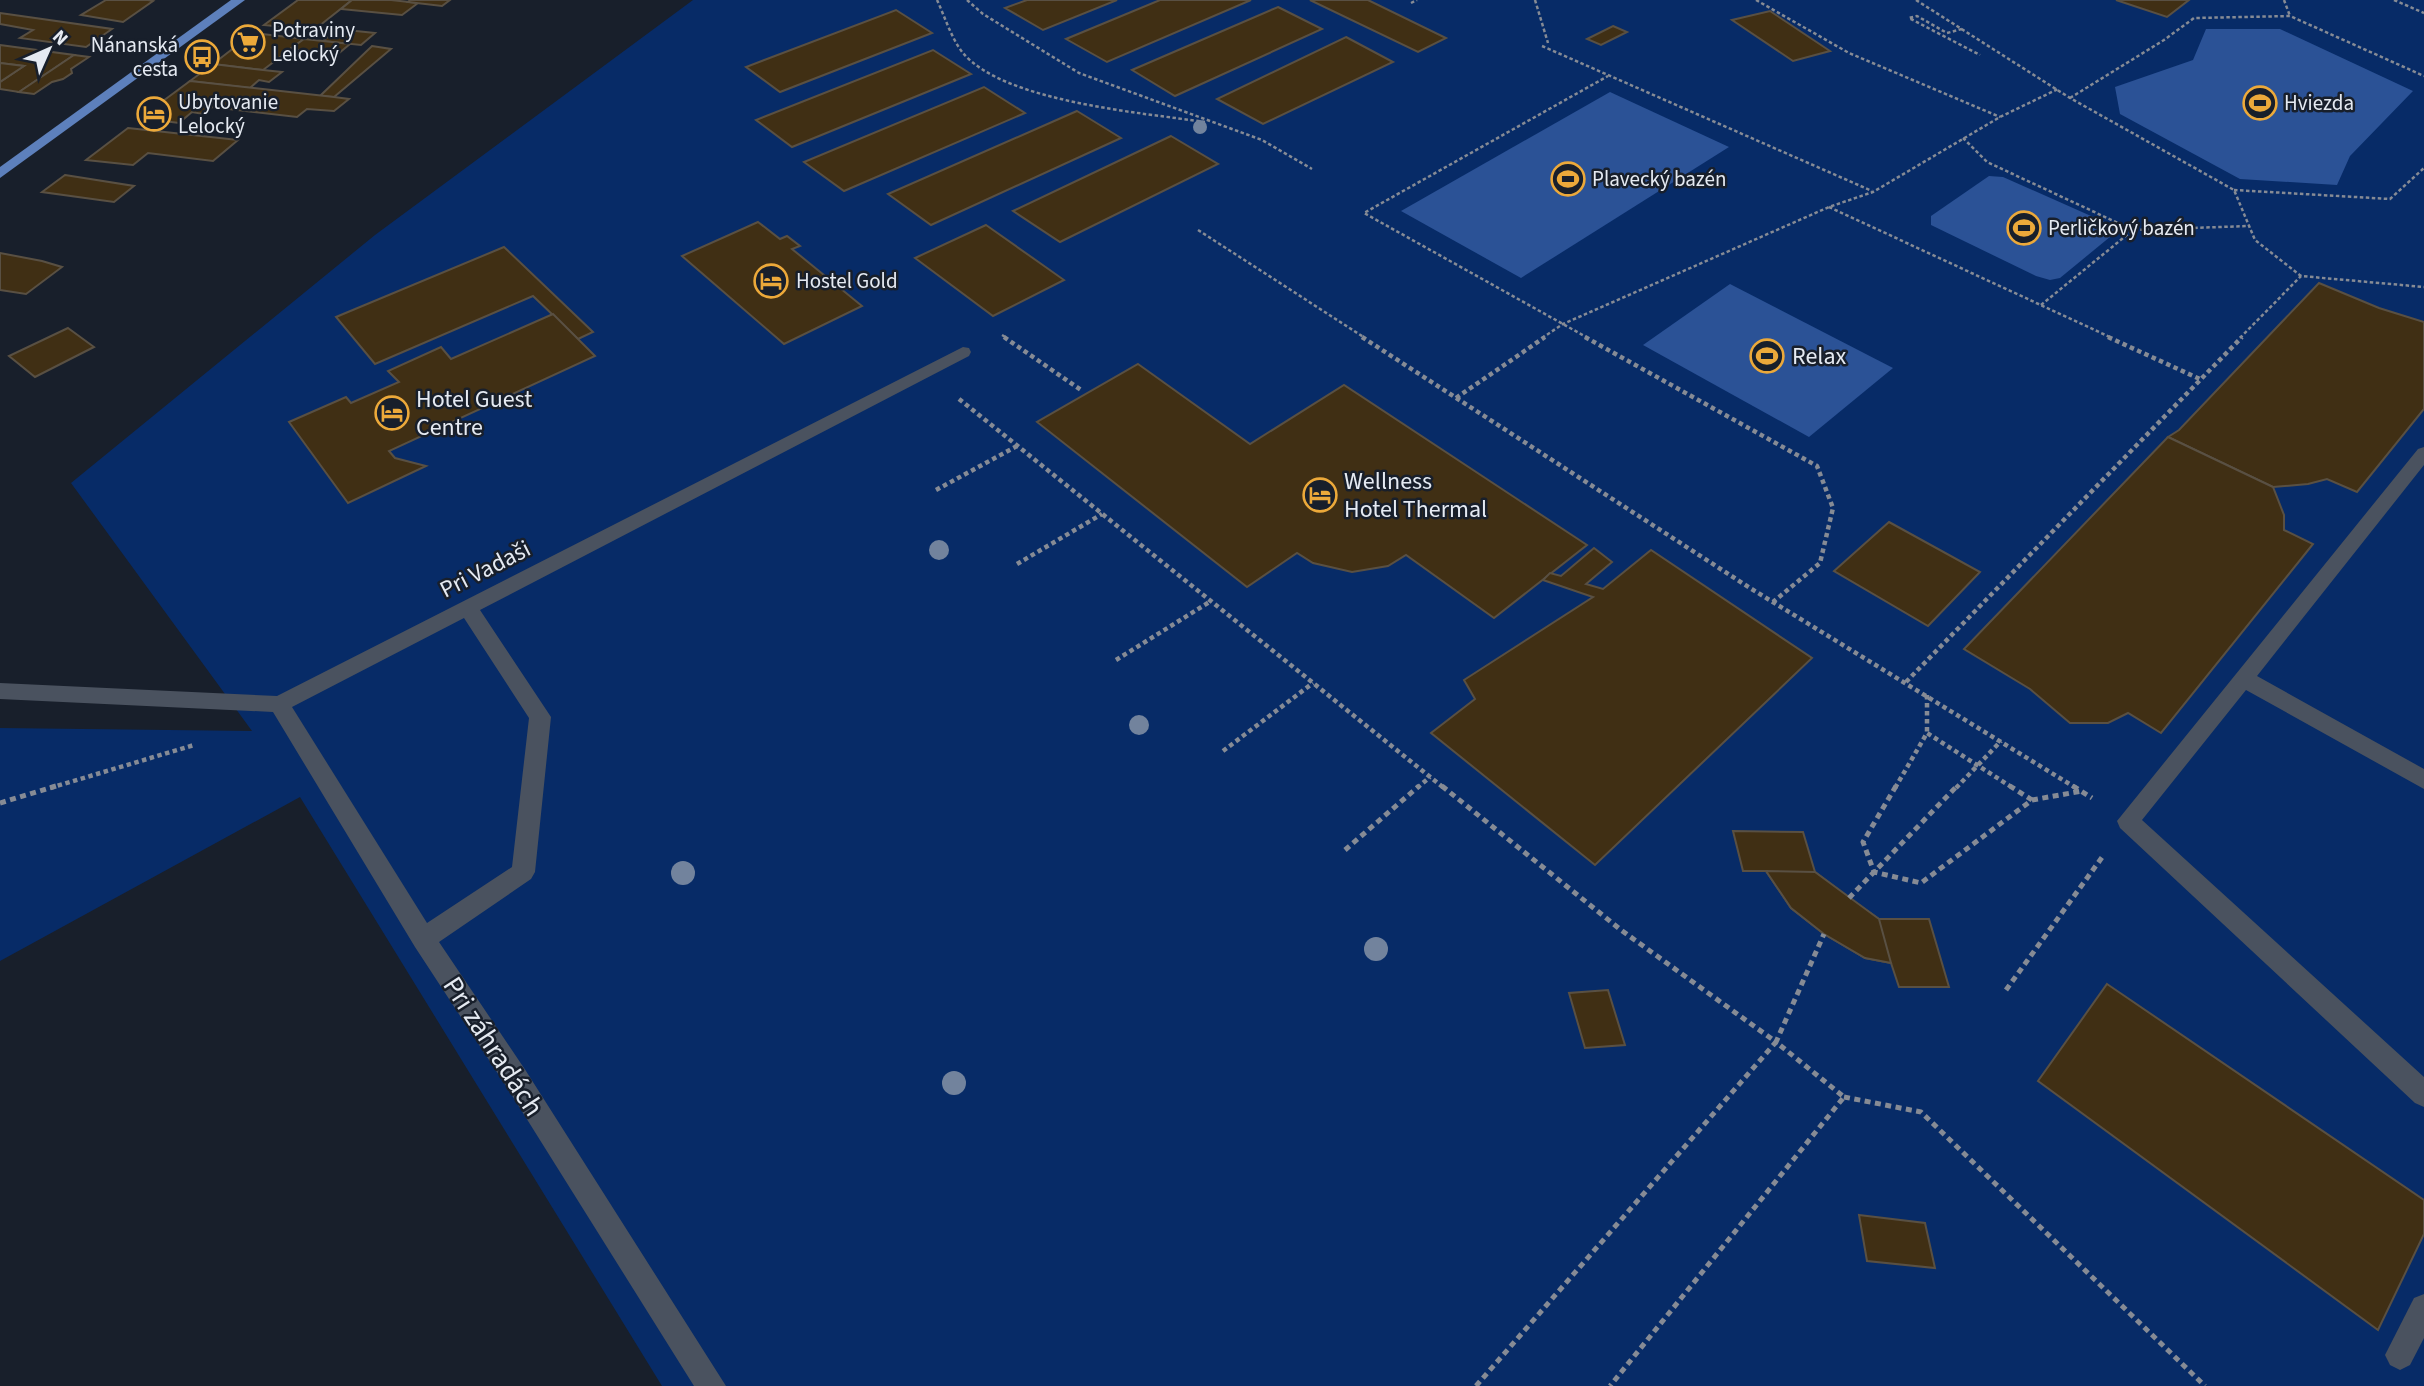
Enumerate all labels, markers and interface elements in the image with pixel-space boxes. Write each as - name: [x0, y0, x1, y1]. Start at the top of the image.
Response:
- north arrow: [14, 14, 84, 84]
- place label: Potraviny Lelocký: [272, 15, 355, 69]
- supermarket icon: Potraviny Lelocký: [229, 23, 267, 61]
- text: N: [46, 24, 74, 52]
- place label: Nánanská cesta: [91, 30, 178, 84]
- bus stop icon: Nánanská cesta: [183, 38, 221, 76]
- sports icon: Hviezda: [2241, 84, 2279, 122]
- place label: Ubytovanie Lelocký: [178, 87, 278, 141]
- place label: Hviezda: [2284, 88, 2354, 118]
- hotel icon: Ubytovanie Lelocký: [135, 95, 173, 133]
- sports icon: Plavecký bazén: [1549, 160, 1587, 198]
- place label: Plavecký bazén: [1592, 164, 1726, 194]
- sports icon: Perličkový bazén: [2005, 209, 2043, 247]
- place label: Perličkový bazén: [2048, 213, 2195, 243]
- hotel icon: Hostel Gold: [752, 262, 790, 300]
- place label: Hostel Gold: [796, 266, 898, 296]
- sports icon: Relax: [1748, 337, 1786, 375]
- place label: Relax: [1792, 339, 1847, 374]
- place label: Hotel Guest Centre: [416, 382, 532, 445]
- hotel icon: Hotel Guest Centre: [373, 394, 411, 432]
- place label: Wellness Hotel Thermal: [1344, 464, 1487, 527]
- hotel icon: Wellness Hotel Thermal: [1301, 476, 1339, 514]
- street label: Pri Vadaši: [434, 532, 537, 607]
- street label: Pri záhradách: [433, 969, 553, 1124]

